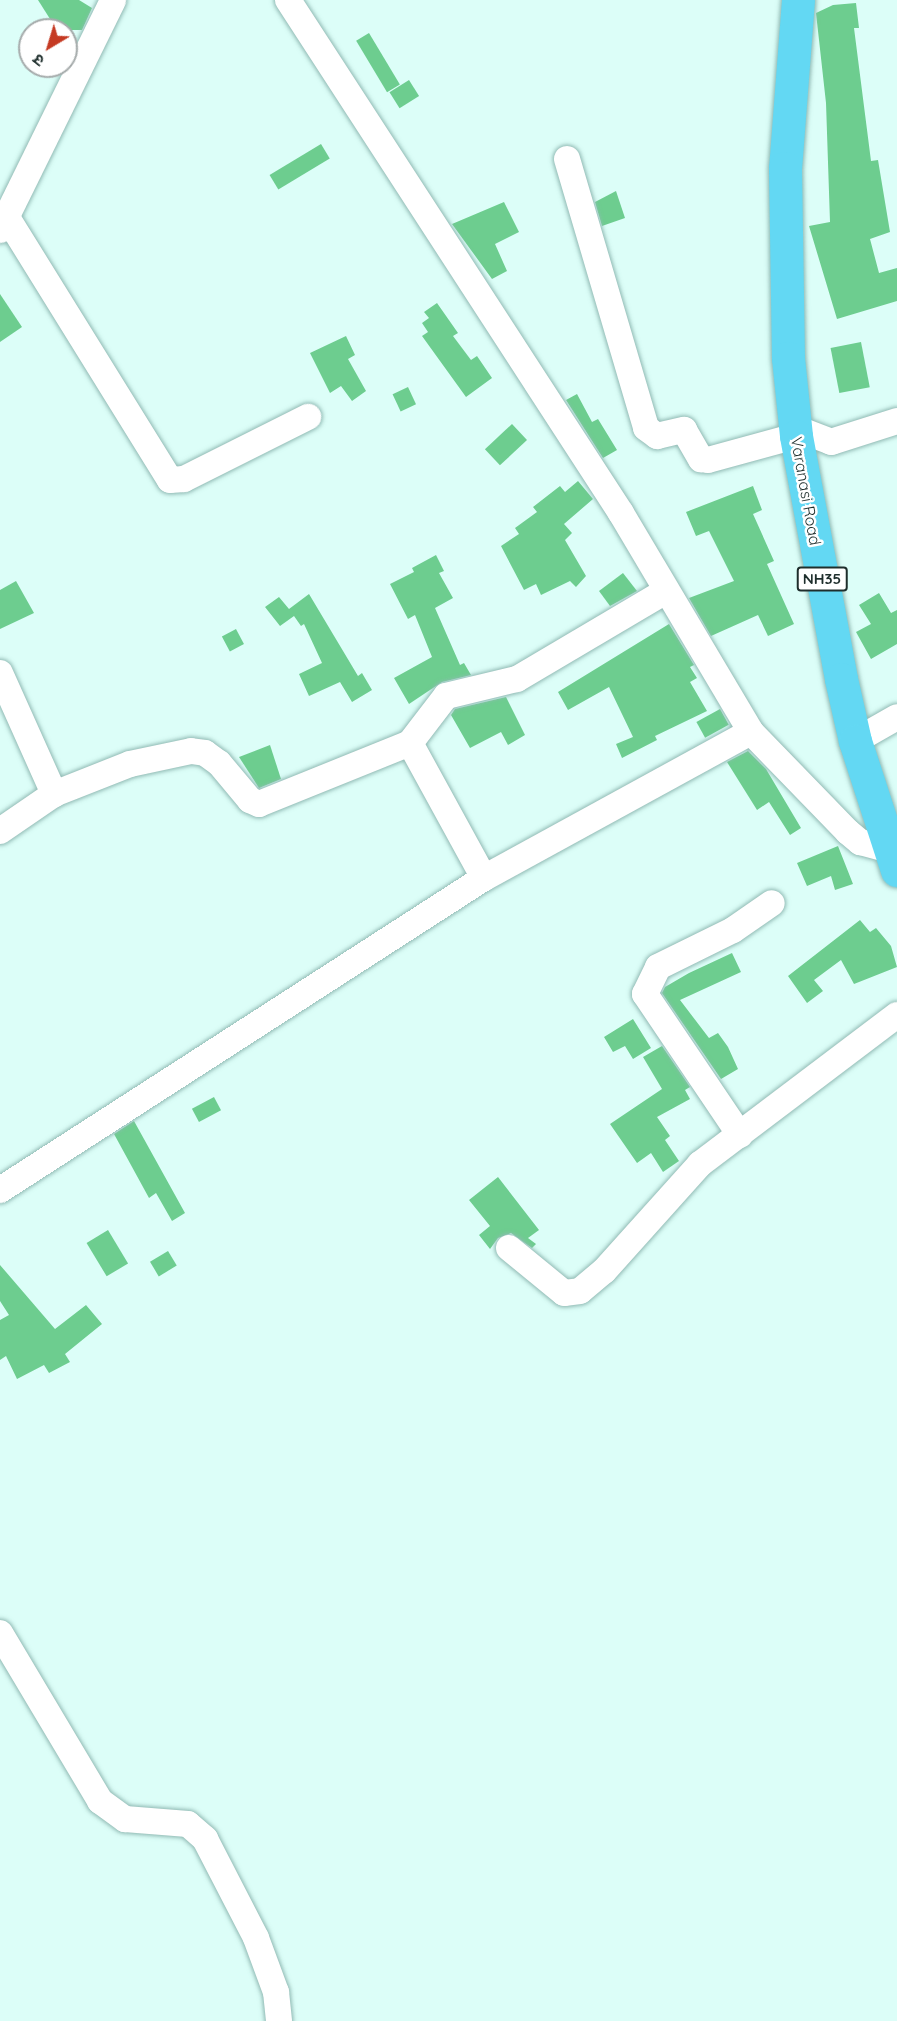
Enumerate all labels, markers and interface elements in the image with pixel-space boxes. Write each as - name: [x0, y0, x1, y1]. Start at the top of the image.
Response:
- north arrow: [18, 18, 78, 78]
- text: उ: [28, 50, 48, 71]
- street label: Varanasi Road: [787, 435, 825, 547]
- road number: NH35: [796, 567, 848, 591]

